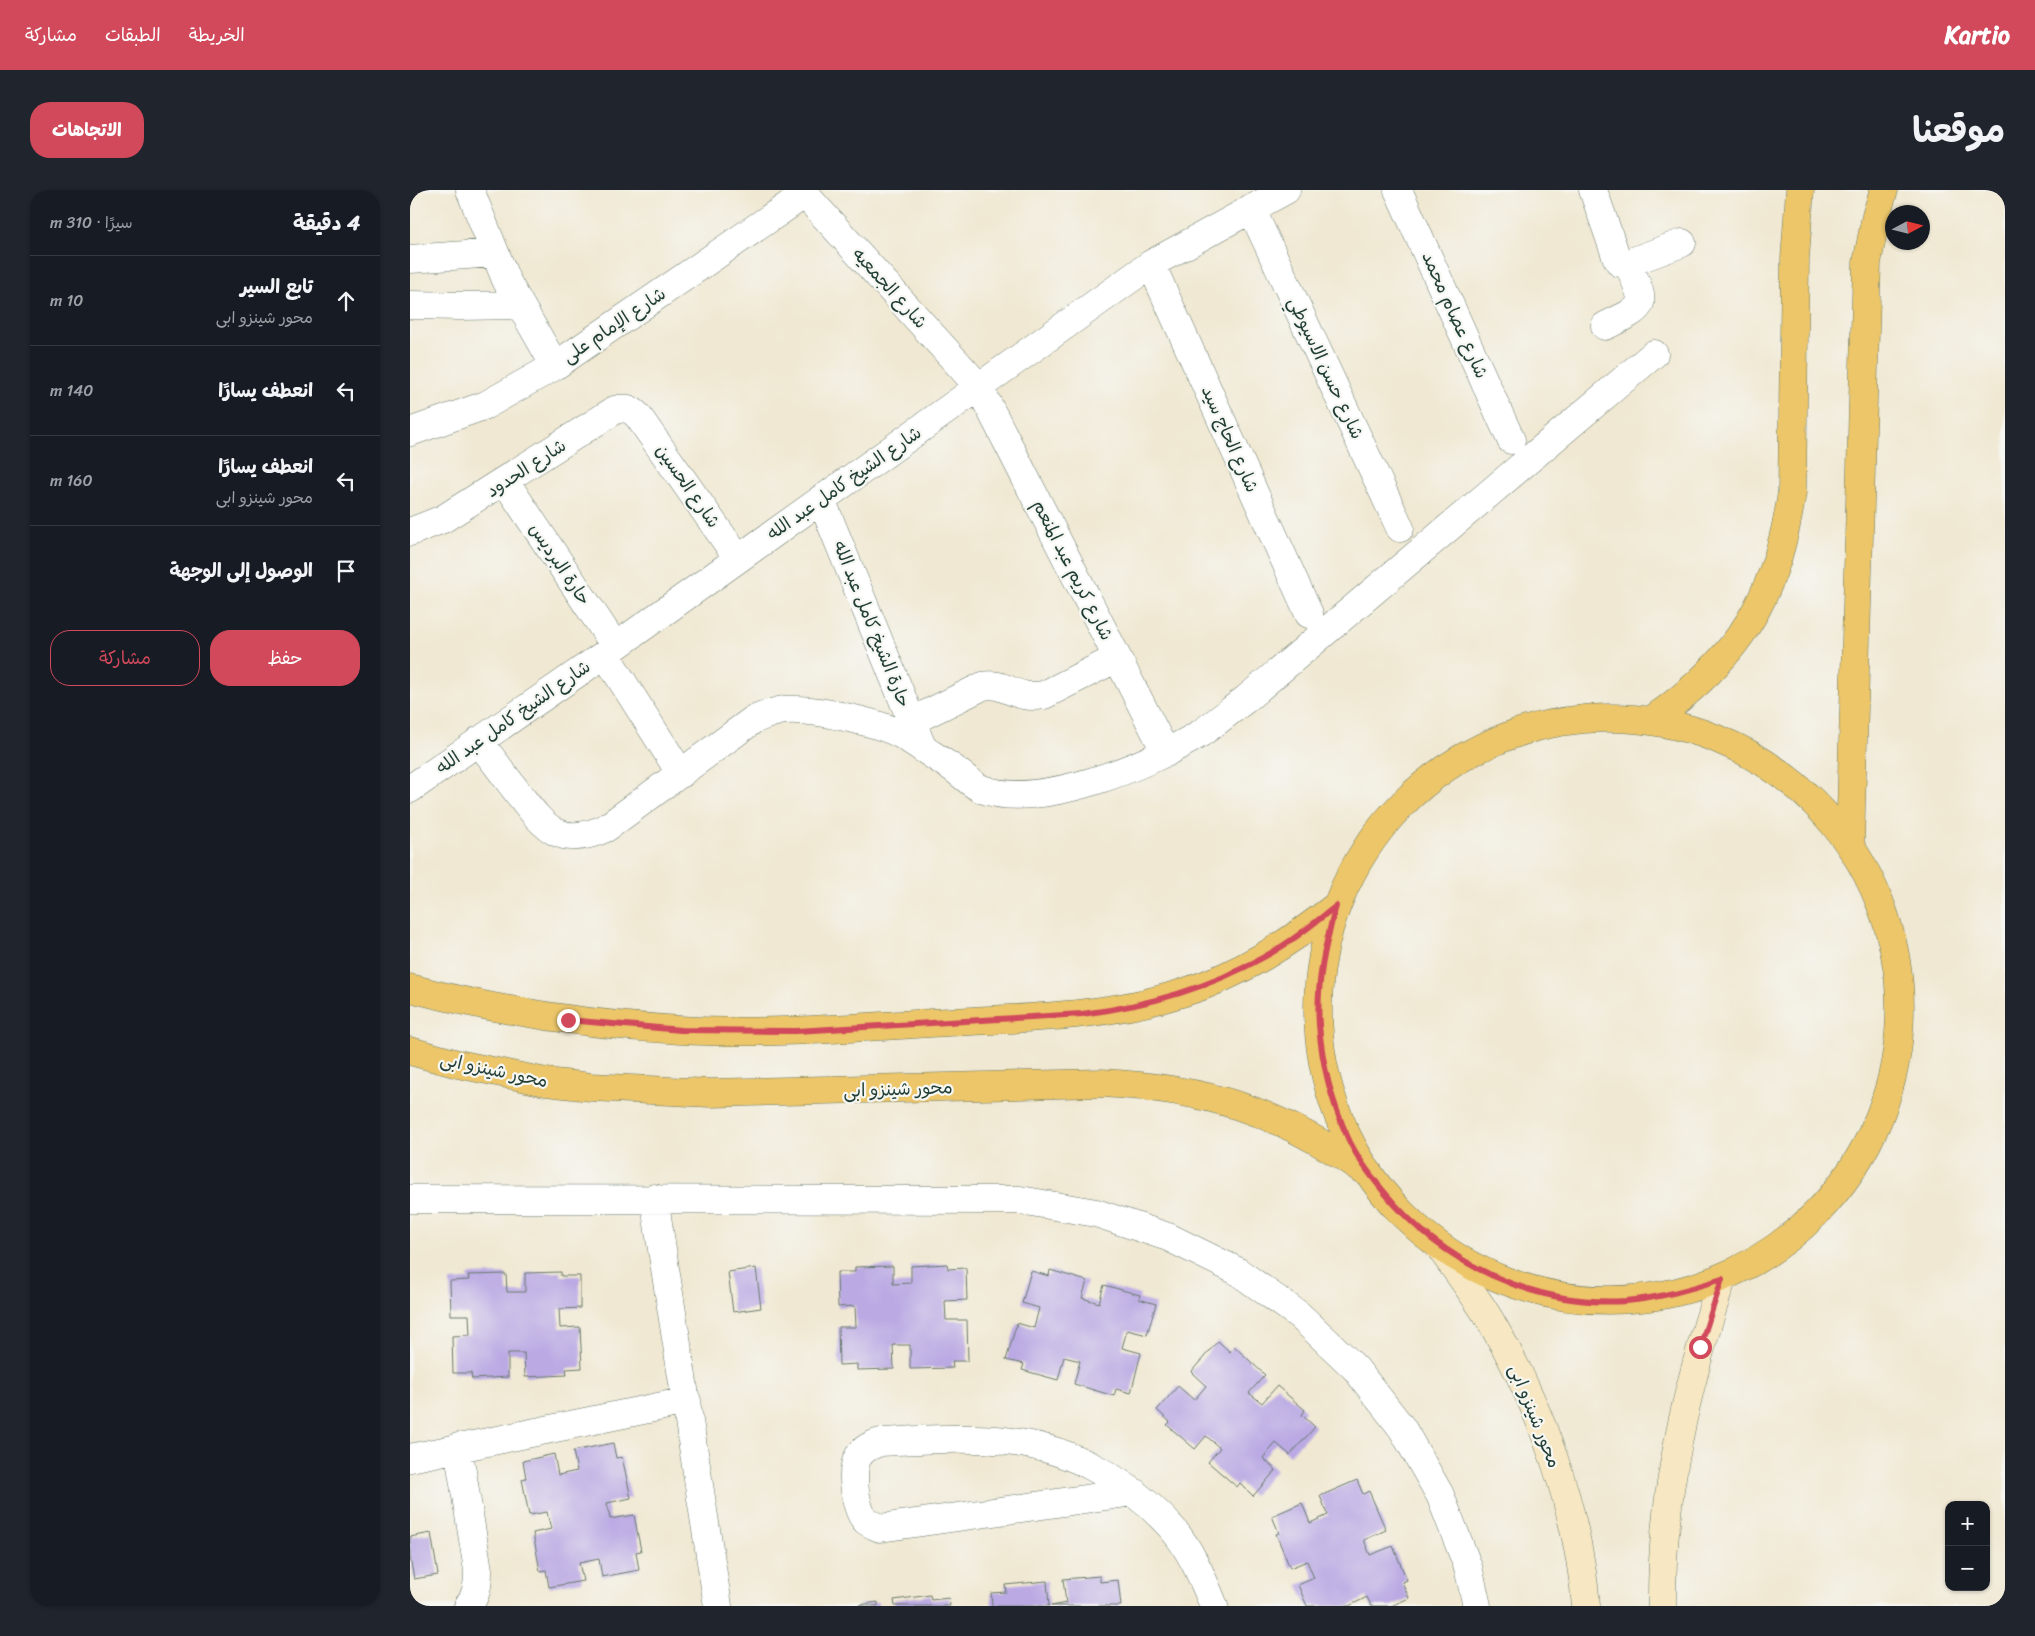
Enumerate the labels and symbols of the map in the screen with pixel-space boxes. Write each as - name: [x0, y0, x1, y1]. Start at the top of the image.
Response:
- north arrow: [1885, 205, 1930, 250]
- street label: شارع الجمعيه: [844, 240, 936, 336]
- street label: شارع عصام محمد: [1413, 246, 1497, 384]
- street label: شارع الإمام على: [555, 278, 673, 372]
- street label: شارع حسن الاسيوطي: [1279, 291, 1373, 445]
- street label: شارع الحاج سيد: [1192, 380, 1268, 498]
- street label: شارع الشيخ كامل عبد الله: [760, 417, 928, 549]
- street label: شارع الحدود: [479, 430, 573, 506]
- street label: شارع الحسين: [647, 437, 729, 535]
- street label: شارع كريم عبد المنعم: [1024, 494, 1122, 646]
- street label: حارة البرديس: [520, 516, 600, 612]
- street label: حارة الشيخ كامل عبد الله: [824, 536, 920, 712]
- street label: شارع الشيخ كامل عبد الله: [429, 651, 597, 783]
- route end: [557, 1009, 580, 1032]
- street label: محور شينزو ابى: [437, 1043, 551, 1097]
- street label: محور شينزو ابى: [843, 1071, 953, 1107]
- route start: [1689, 1336, 1712, 1359]
- street label: محور شينزو ابى: [1500, 1359, 1570, 1473]

